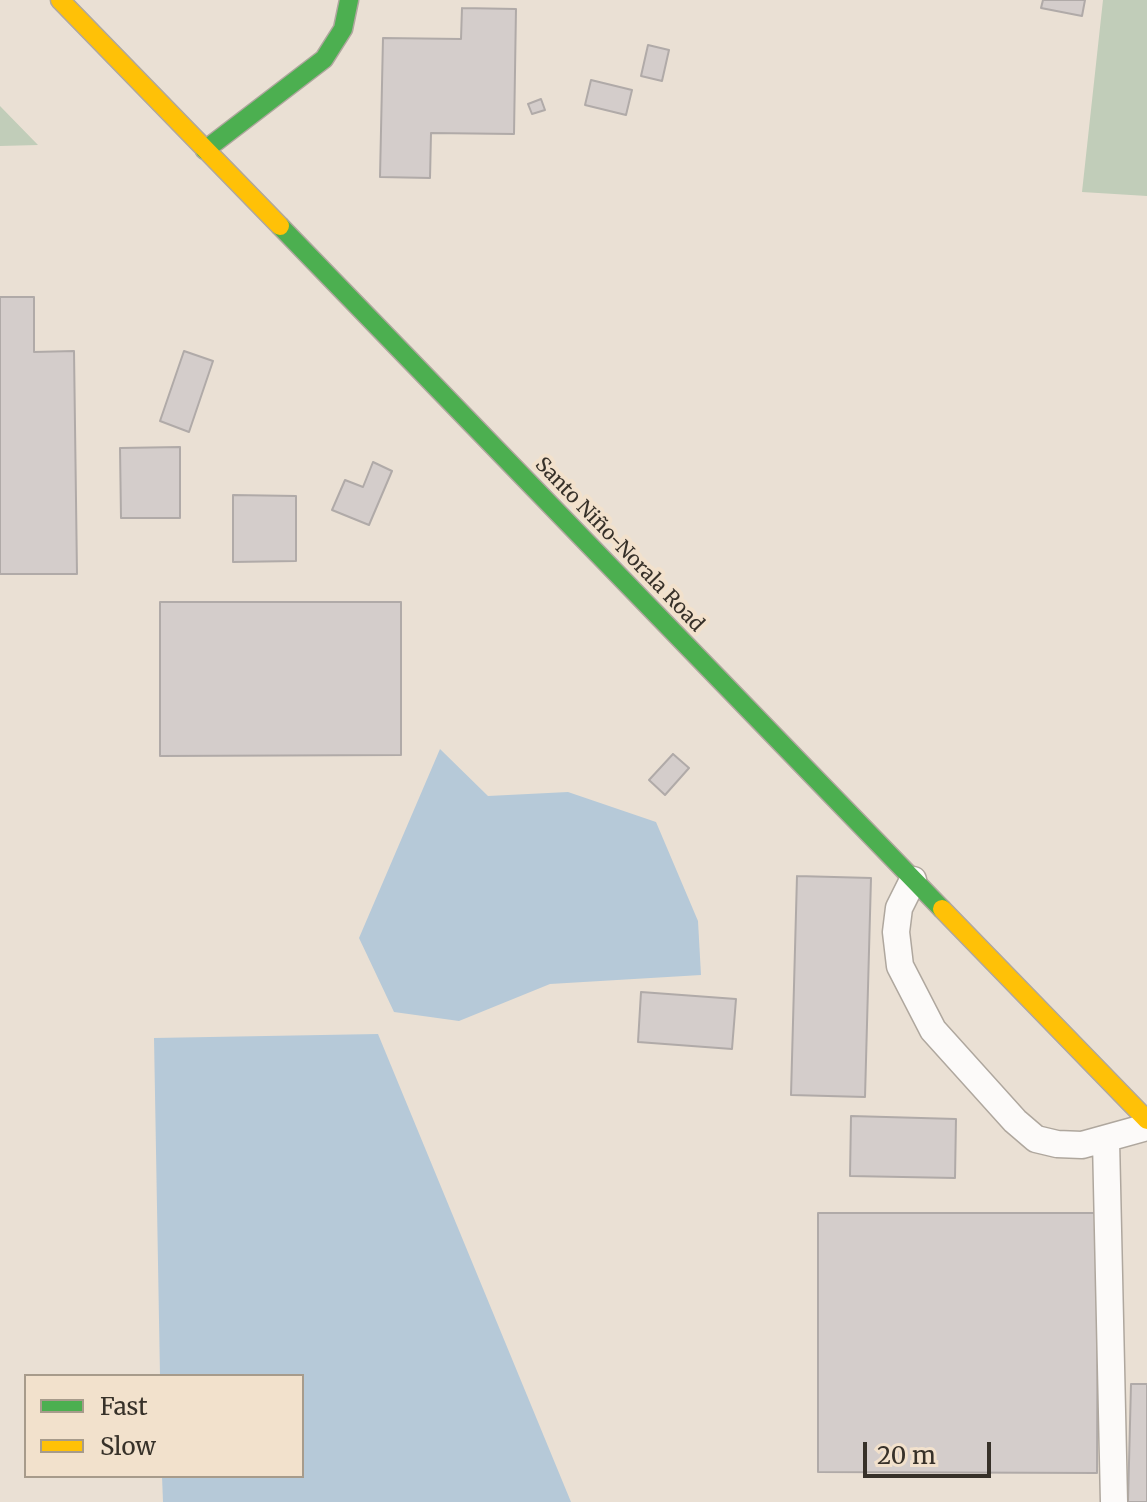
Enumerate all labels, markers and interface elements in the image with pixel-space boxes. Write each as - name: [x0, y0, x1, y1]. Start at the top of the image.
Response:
- street label: Santo Niño-Norala Road: [530, 453, 708, 637]
- legend: [24, 1374, 304, 1478]
- text: Fast: [100, 1391, 148, 1422]
- scale bar: [867, 1426, 995, 1476]
- text: Slow: [100, 1431, 156, 1462]
- text: 20 m: [877, 1440, 936, 1471]

